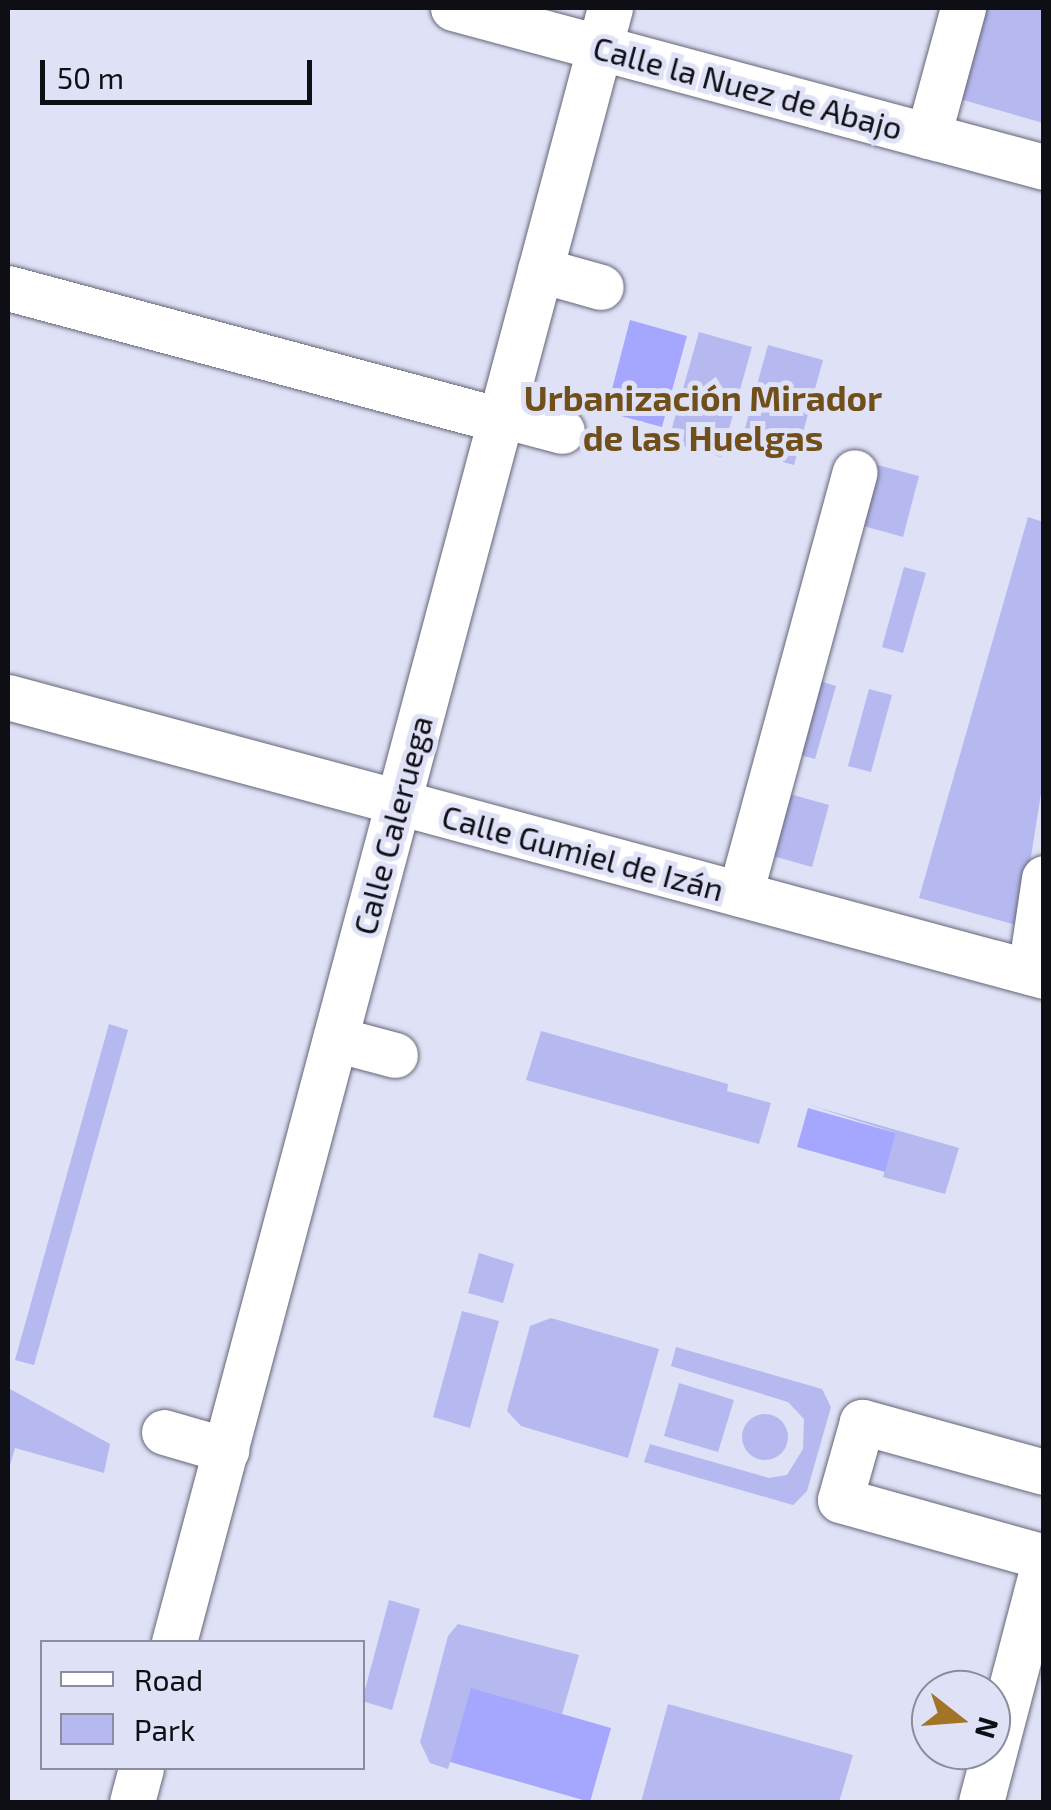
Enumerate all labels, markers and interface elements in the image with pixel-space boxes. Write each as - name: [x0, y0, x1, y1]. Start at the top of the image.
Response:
- street label: Calle la Nuez de Abajo: [589, 27, 907, 147]
- scale bar: [45, 40, 318, 102]
- text: 50 m: [57, 59, 124, 95]
- district label: Urbanización Mirador de las Huelgas: [524, 376, 882, 458]
- street label: Calle Caleruega: [344, 711, 440, 939]
- street label: Calle Gumiel de Izán: [438, 796, 728, 908]
- legend: [40, 1640, 365, 1770]
- text: Road: [134, 1661, 203, 1697]
- north arrow: [911, 1670, 1011, 1770]
- text: Park: [134, 1711, 195, 1747]
- text: N: [969, 1714, 1007, 1743]

